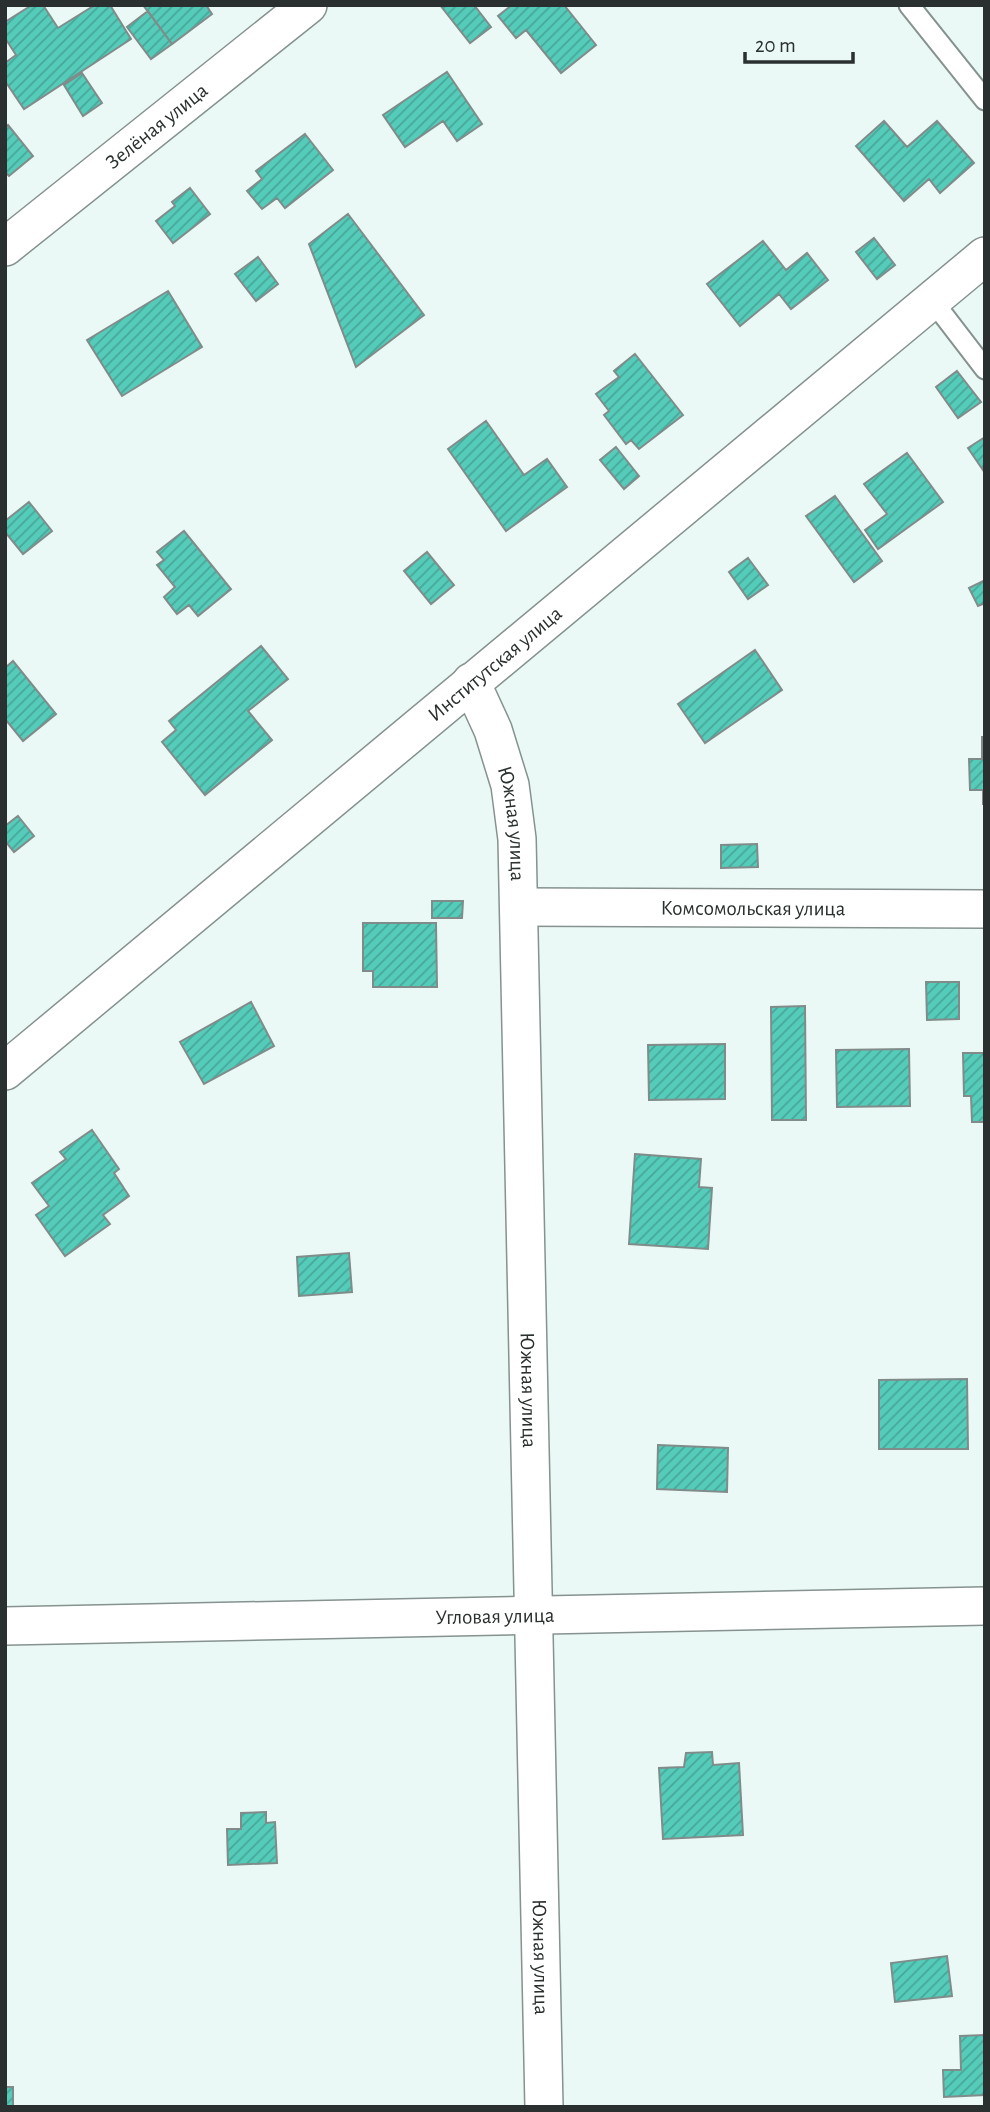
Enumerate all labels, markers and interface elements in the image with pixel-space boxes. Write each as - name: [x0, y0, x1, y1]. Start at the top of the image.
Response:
- scale bar: [745, 21, 853, 65]
- text: 20 m: [755, 35, 796, 56]
- street label: Зелёная улица: [102, 79, 212, 173]
- street label: Институтская улица: [424, 602, 566, 726]
- street label: Южная улица: [494, 764, 528, 882]
- street label: Комсомольская улица: [661, 898, 846, 919]
- street label: Южная улица: [517, 1332, 540, 1449]
- street label: Угловая улица: [435, 1605, 555, 1628]
- street label: Южная улица: [529, 1899, 552, 2016]

